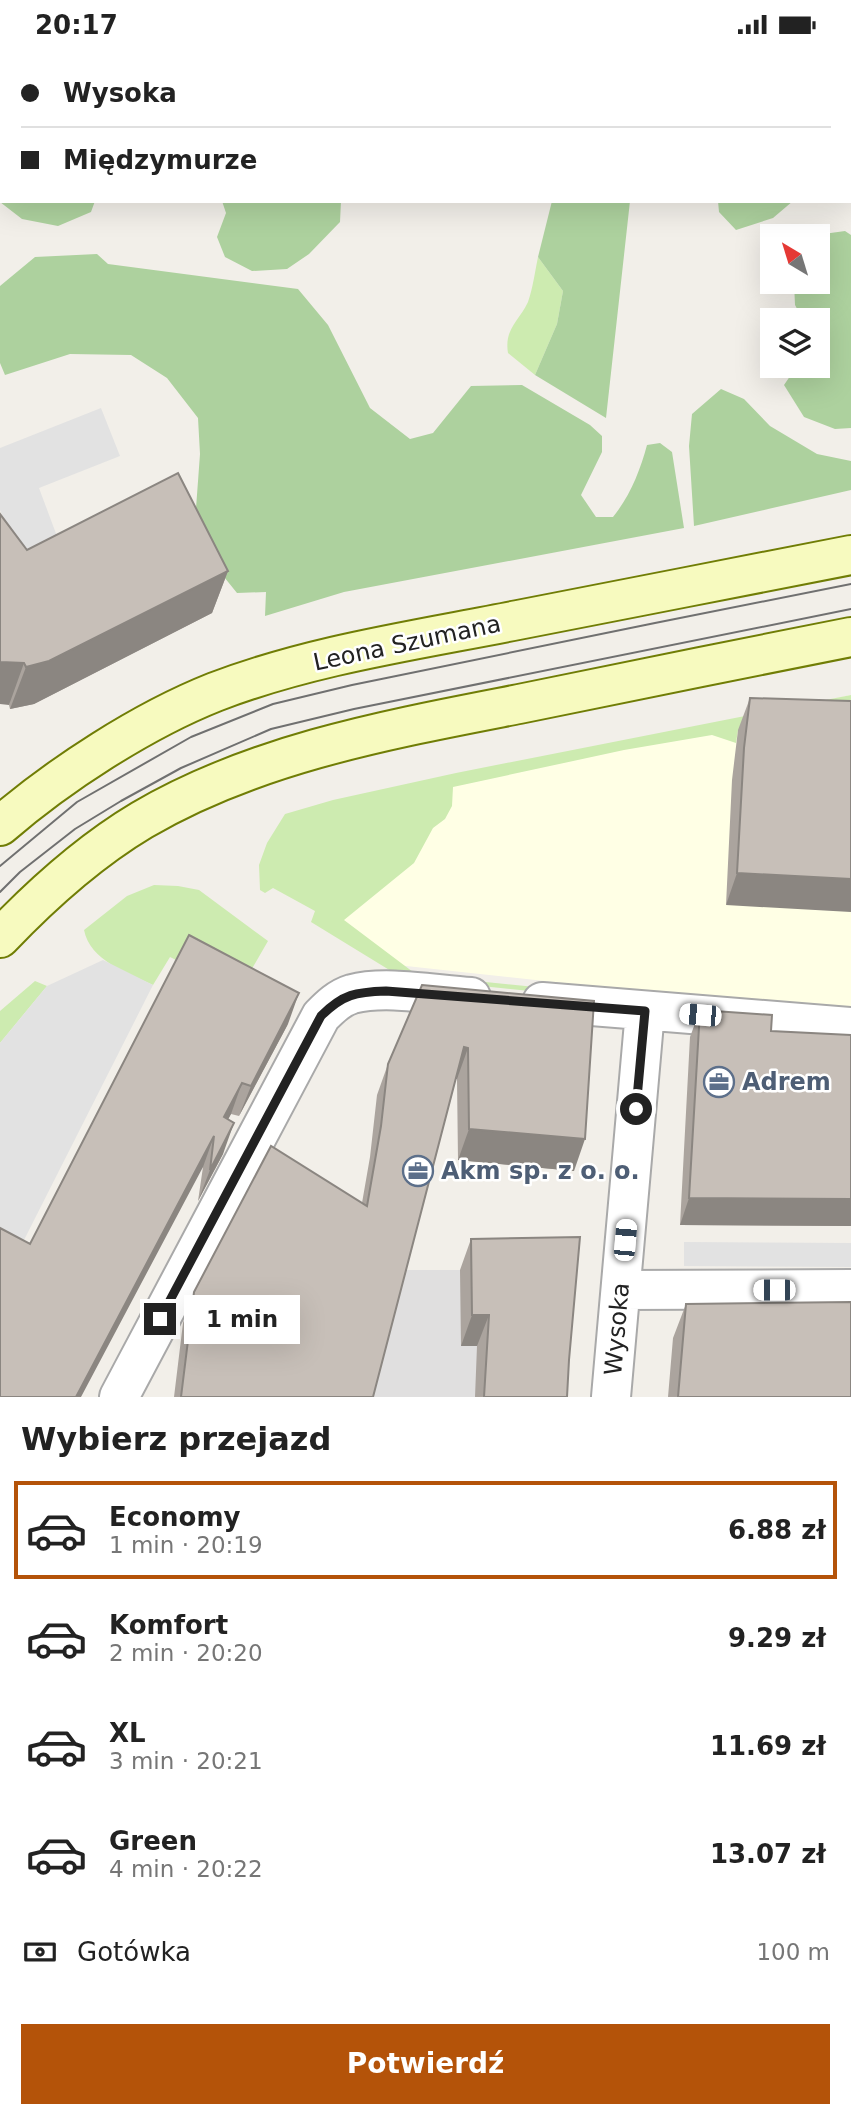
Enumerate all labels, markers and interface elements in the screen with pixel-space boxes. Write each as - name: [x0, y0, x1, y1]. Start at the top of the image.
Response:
- text: 20:17: [35, 10, 118, 40]
- text: Wysoka: [63, 78, 177, 108]
- text: Międzymurze: [63, 145, 257, 175]
- north arrow: [760, 224, 830, 294]
- map controls: [760, 224, 830, 378]
- button: layers: [760, 308, 830, 378]
- street label: Leona Szumana: [311, 609, 503, 677]
- car: [679, 1003, 722, 1027]
- office icon: Adrem: [702, 1065, 736, 1099]
- place label: Adrem: [742, 1068, 831, 1096]
- route start: [620, 1093, 652, 1125]
- office icon: Akm sp. z o. o.: [401, 1154, 435, 1188]
- place label: Akm sp. z o. o.: [441, 1157, 640, 1185]
- car: [613, 1218, 638, 1262]
- car: [754, 1280, 796, 1301]
- street label: Wysoka: [599, 1282, 635, 1376]
- callout: 1 min: [184, 1295, 300, 1343]
- route end: [144, 1303, 176, 1335]
- text: 1 min: [206, 1306, 278, 1332]
- text: Wybierz przejazd: [21, 1420, 331, 1458]
- icon: car: [25, 1499, 88, 1562]
- text: Economy: [109, 1502, 240, 1532]
- text: 6.88 zł: [728, 1515, 826, 1545]
- text: 1 min · 20:19: [109, 1532, 263, 1558]
- icon: car: [25, 1607, 88, 1670]
- text: Komfort: [109, 1610, 228, 1640]
- text: 9.29 zł: [728, 1623, 826, 1653]
- text: 2 min · 20:20: [109, 1640, 263, 1666]
- icon: car: [25, 1715, 88, 1778]
- text: XL: [109, 1718, 146, 1748]
- text: 11.69 zł: [710, 1731, 826, 1761]
- text: 3 min · 20:21: [109, 1748, 263, 1774]
- icon: car: [25, 1823, 88, 1886]
- text: Green: [109, 1826, 197, 1856]
- text: 13.07 zł: [710, 1839, 826, 1869]
- text: 4 min · 20:22: [109, 1856, 263, 1882]
- icon: cash: [21, 1933, 59, 1971]
- text: Gotówka: [77, 1937, 191, 1967]
- text: 100 m: [756, 1939, 830, 1965]
- button: Potwierdź: [21, 2024, 830, 2104]

